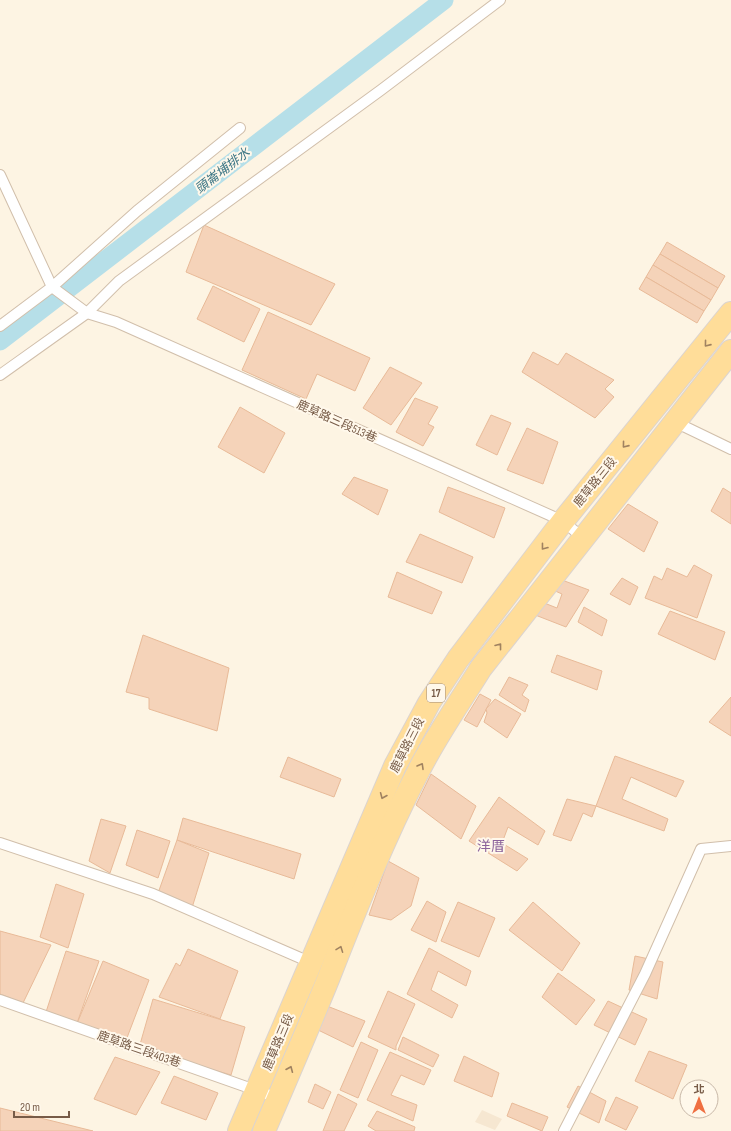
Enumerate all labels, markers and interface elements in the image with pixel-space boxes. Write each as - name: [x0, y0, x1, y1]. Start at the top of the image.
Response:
- water label: 頭崙埔排水: [192, 144, 254, 197]
- one-way arrow: [704, 339, 711, 346]
- street label: 鹿草路三段513巷: [294, 397, 379, 446]
- one-way arrow: [623, 440, 630, 448]
- street label: 鹿草路三段: [571, 454, 620, 510]
- one-way arrow: [542, 542, 549, 549]
- one-way arrow: [495, 643, 502, 650]
- road number: 17: [427, 684, 445, 702]
- street label: 鹿草路三段: [387, 715, 428, 775]
- one-way arrow: [416, 763, 423, 770]
- one-way arrow: [379, 792, 387, 799]
- district label: 洋厝: [477, 838, 505, 855]
- one-way arrow: [335, 945, 343, 952]
- street label: 鹿草路三段: [260, 1012, 297, 1073]
- street label: 鹿草路三段403巷: [95, 1028, 183, 1071]
- one-way arrow: [286, 1066, 294, 1073]
- north arrow: [679, 1079, 719, 1119]
- text: 北: [694, 1083, 705, 1096]
- scale bar: [14, 1093, 69, 1119]
- text: 20 m: [20, 1100, 40, 1115]

